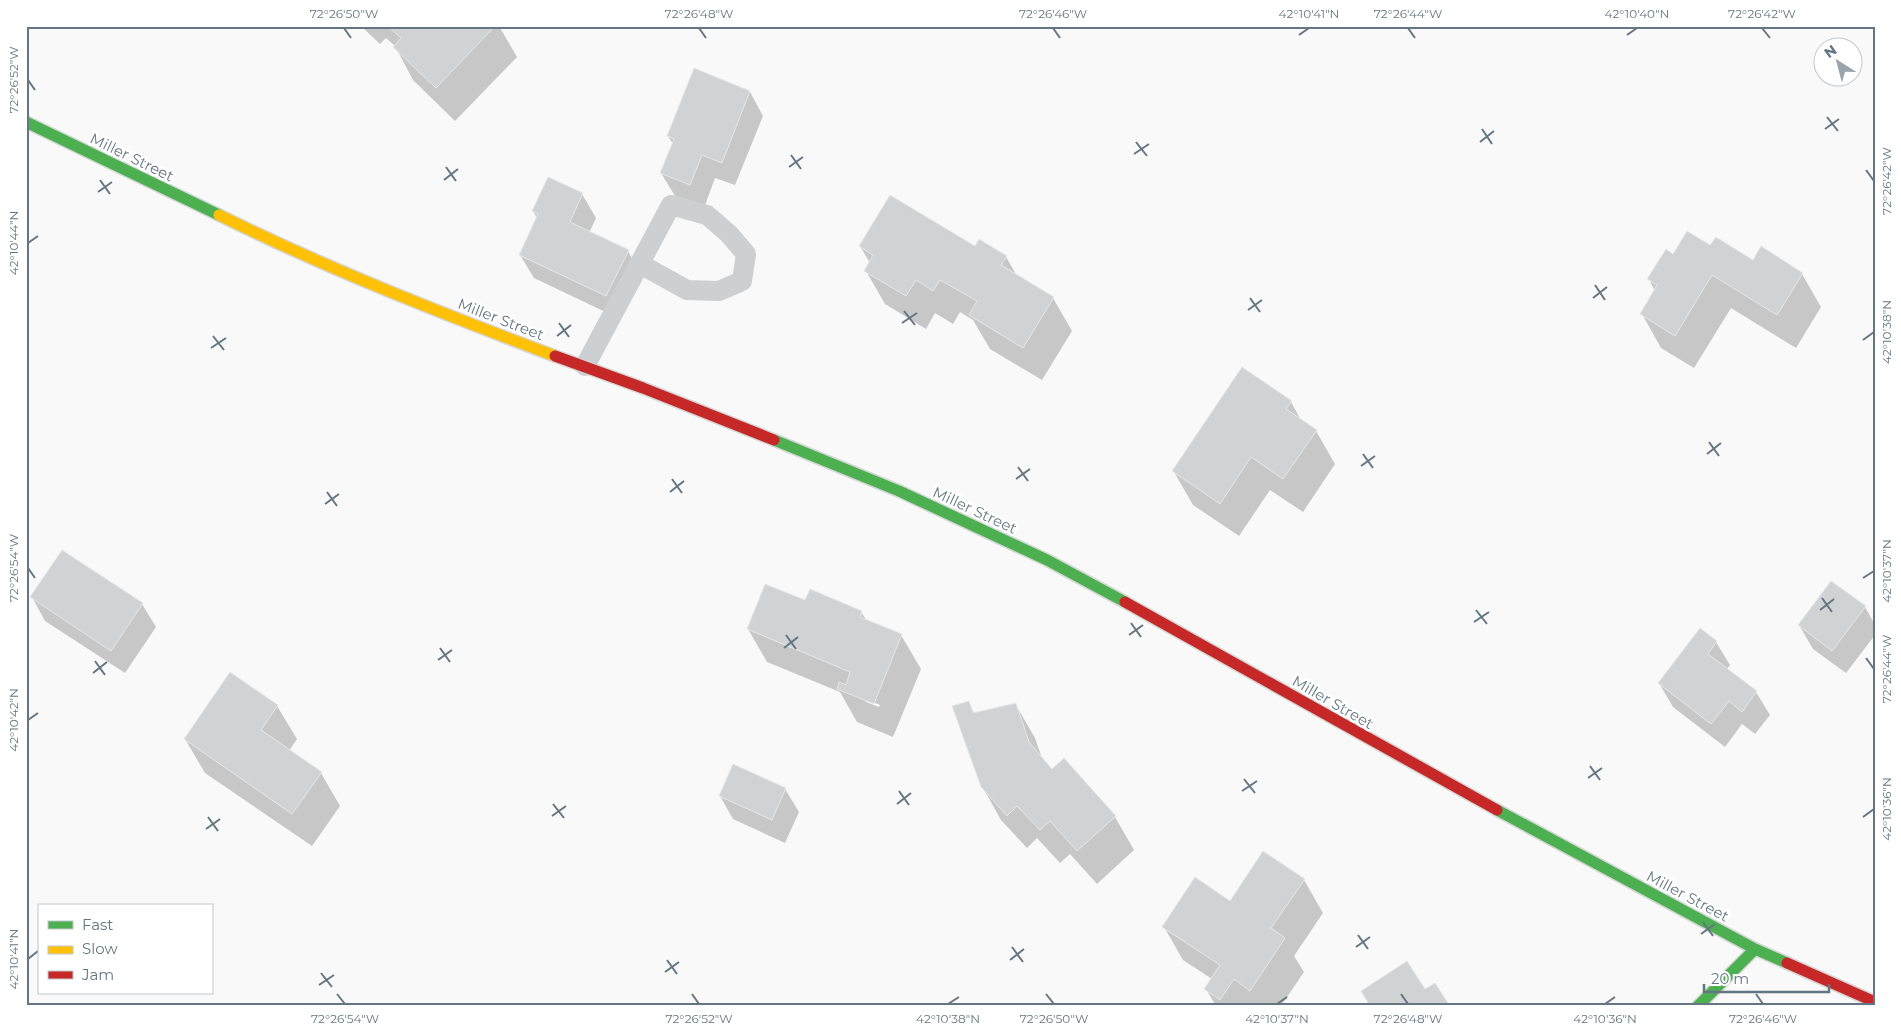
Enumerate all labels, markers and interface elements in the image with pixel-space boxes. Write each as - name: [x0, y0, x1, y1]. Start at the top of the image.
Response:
- text: 72°26'50"W: [310, 6, 378, 21]
- text: 72°26'48"W: [665, 6, 733, 21]
- text: 72°26'46"W: [1019, 6, 1087, 21]
- text: 42°10'41"N: [1279, 6, 1339, 21]
- text: 72°26'44"W: [1374, 6, 1442, 21]
- text: 42°10'40"N: [1605, 6, 1669, 21]
- text: 72°26'42"W: [1728, 6, 1796, 21]
- north arrow: [1814, 38, 1864, 88]
- text: N: [1820, 41, 1840, 62]
- text: 72°26'52"W: [6, 46, 21, 114]
- street label: Miller Street: [87, 129, 177, 185]
- text: 72°26'42"W: [1879, 147, 1894, 215]
- text: 42°10'44"N: [6, 211, 21, 275]
- street label: Miller Street: [455, 294, 547, 344]
- text: 42°10'38"N: [1879, 300, 1894, 364]
- street label: Miller Street: [930, 482, 1020, 538]
- text: 72°26'54"W: [6, 534, 21, 602]
- text: 42°10'37"N: [1879, 539, 1894, 603]
- text: 72°26'44"W: [1879, 635, 1894, 703]
- street label: Miller Street: [1289, 671, 1377, 733]
- text: 42°10'42"N: [6, 688, 21, 752]
- text: 42°10'36"N: [1879, 777, 1894, 841]
- street label: Miller Street: [1643, 866, 1733, 926]
- legend: [38, 904, 212, 994]
- text: Fast: [82, 915, 113, 934]
- text: 42°10'41"N: [6, 929, 21, 989]
- text: Slow: [82, 939, 118, 958]
- scale bar: [1704, 962, 1828, 994]
- text: Jam: [81, 965, 114, 984]
- text: 20 m: [1711, 969, 1749, 988]
- text: 72°26'54"W: [311, 1011, 379, 1026]
- text: 72°26'52"W: [665, 1011, 733, 1026]
- text: 42°10'38"N: [916, 1011, 980, 1026]
- text: 72°26'50"W: [1020, 1011, 1088, 1026]
- text: 42°10'37"N: [1245, 1011, 1309, 1026]
- text: 72°26'48"W: [1374, 1011, 1442, 1026]
- text: 42°10'36"N: [1573, 1011, 1637, 1026]
- text: 72°26'46"W: [1729, 1011, 1797, 1026]

